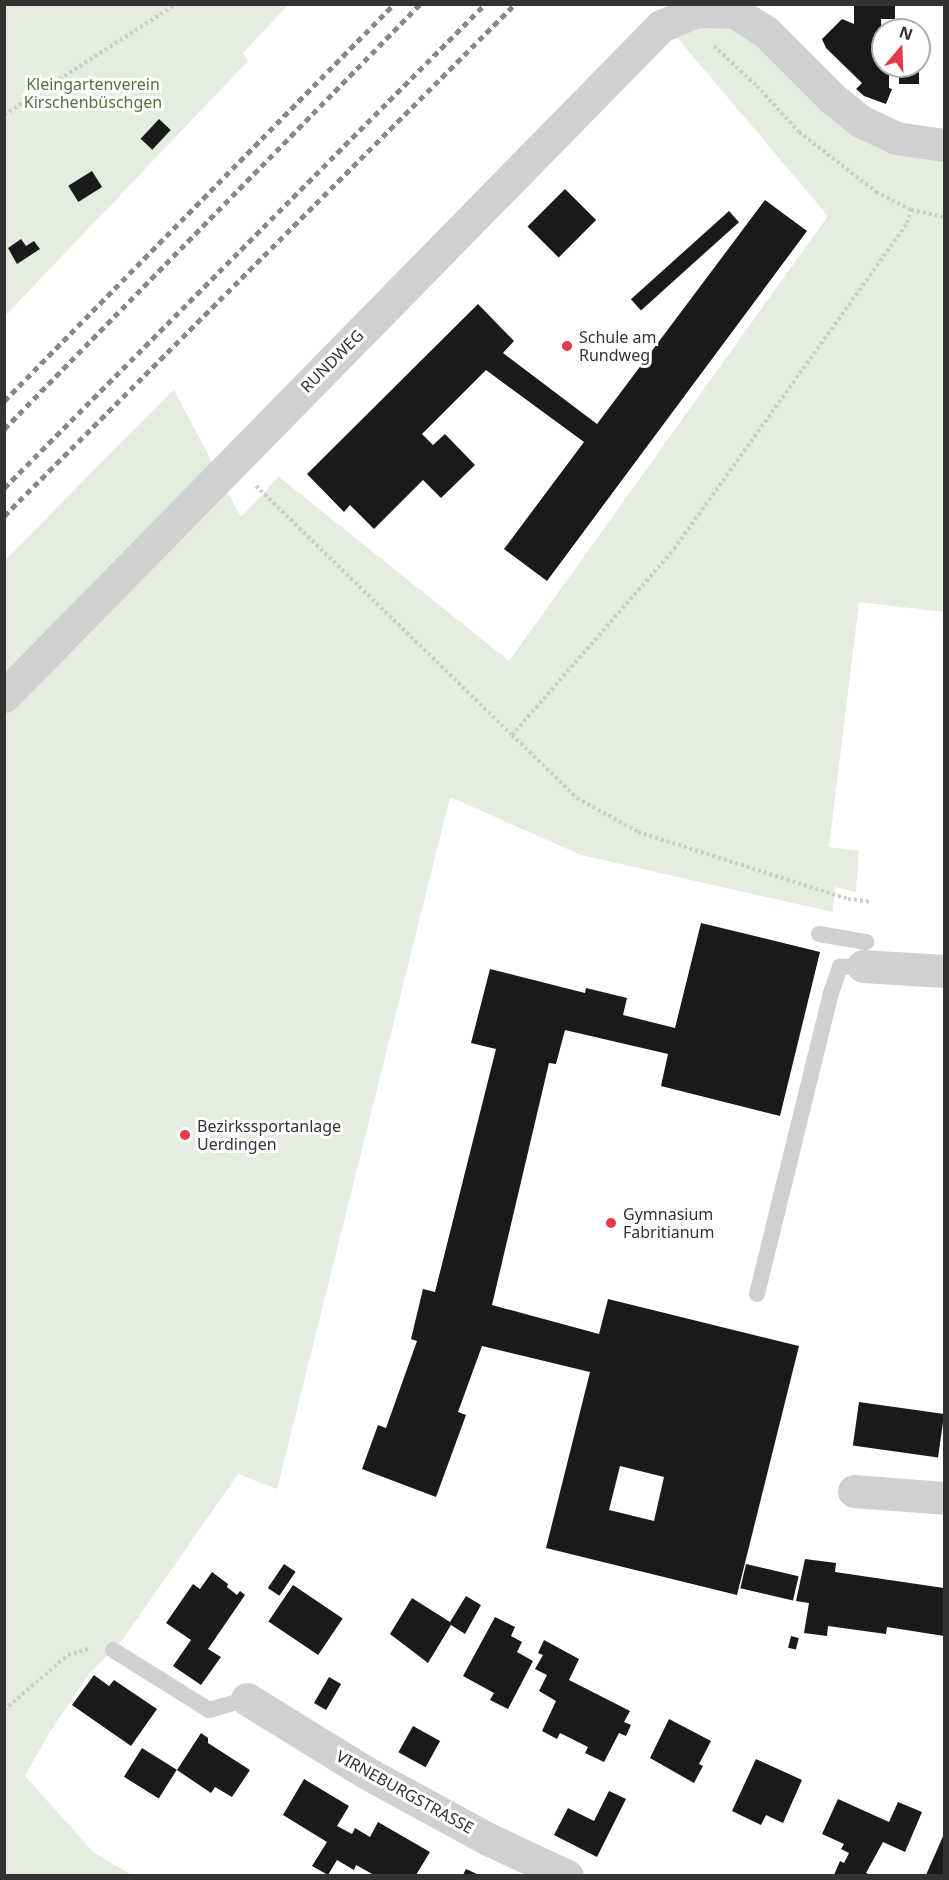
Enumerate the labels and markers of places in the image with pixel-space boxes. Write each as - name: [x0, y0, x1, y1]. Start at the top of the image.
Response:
- place label: Schule am Rundweg: [579, 327, 656, 365]
- marker: Schule am Rundweg: [560, 339, 574, 353]
- place label: Bezirkssportanlage Uerdingen: [197, 1116, 341, 1154]
- marker: Bezirkssportanlage Uerdingen: [178, 1128, 192, 1142]
- place label: Gymnasium Fabritianum: [623, 1204, 714, 1242]
- marker: Gymnasium Fabritianum: [604, 1216, 618, 1230]

